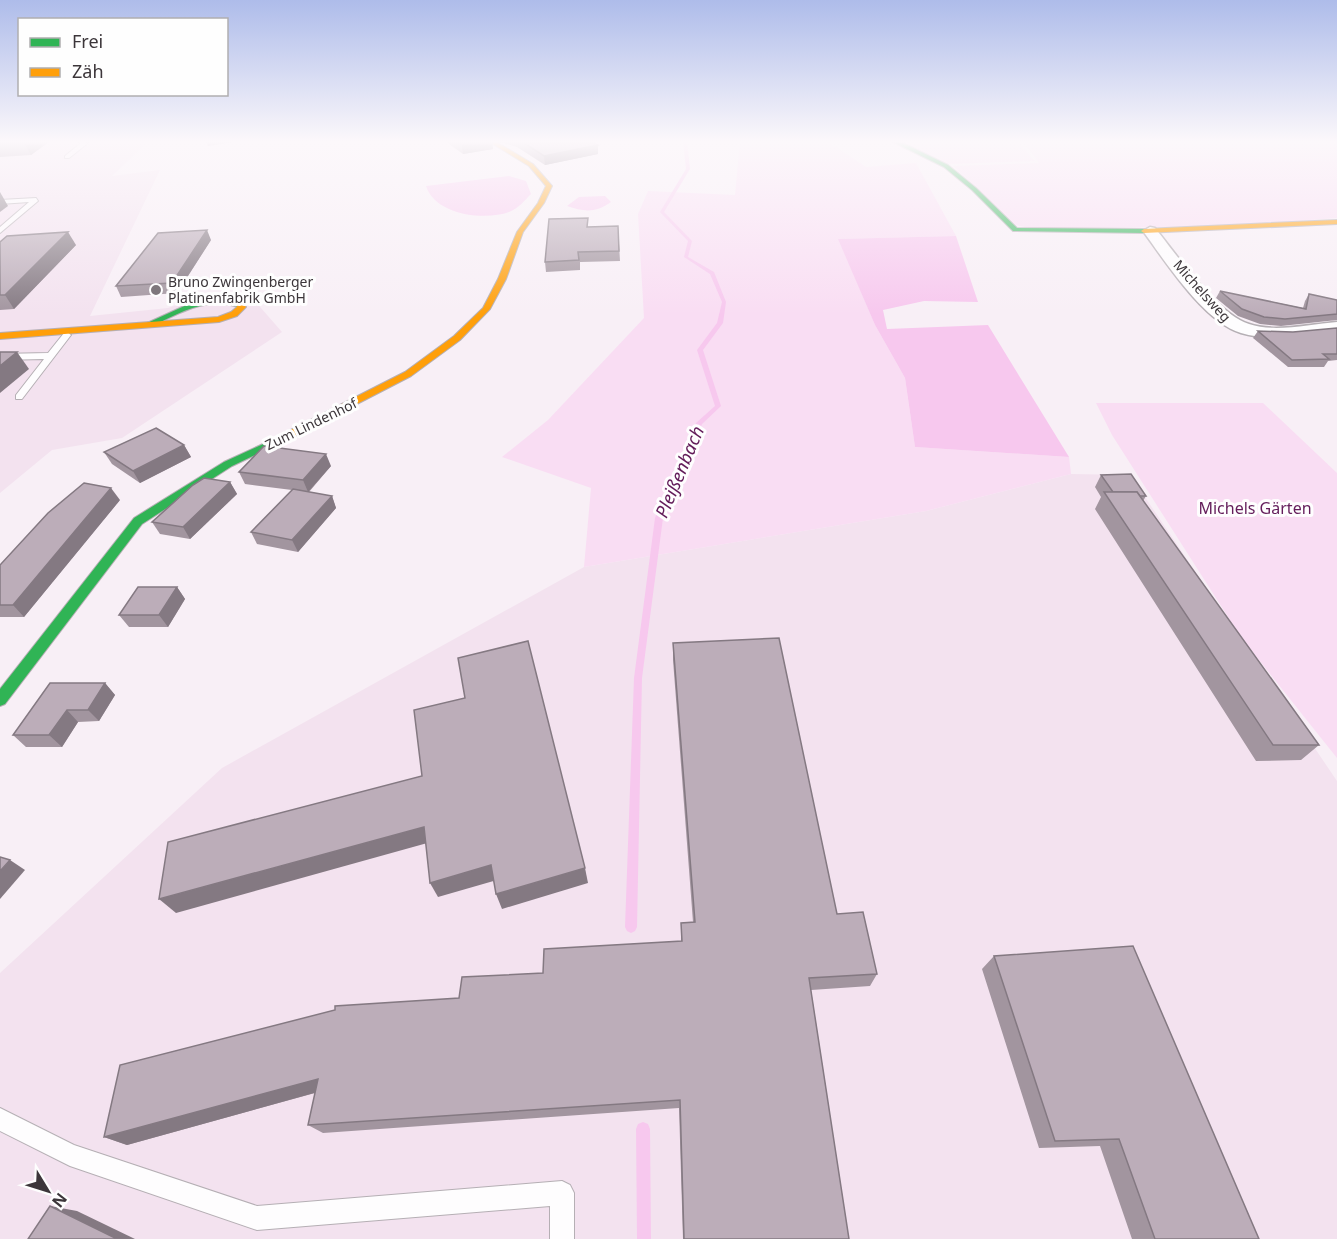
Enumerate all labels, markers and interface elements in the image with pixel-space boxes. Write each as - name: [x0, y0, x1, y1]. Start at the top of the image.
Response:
- legend: [18, 18, 228, 96]
- text: Frei: [72, 29, 103, 53]
- text: Zäh: [72, 59, 104, 83]
- street label: Michelsweg: [1169, 256, 1235, 326]
- place label: Bruno Zwingenberger Platinenfabrik GmbH: [168, 272, 313, 307]
- marker: Bruno Zwingenberger Platinenfabrik GmbH: [149, 283, 163, 297]
- street label: Zum Lindenhof: [262, 393, 361, 454]
- water label: Pleißenbach: [649, 422, 709, 521]
- park label: Michels Gärten: [1198, 497, 1312, 519]
- north arrow: [18, 1161, 78, 1221]
- text: N: [47, 1188, 72, 1212]

